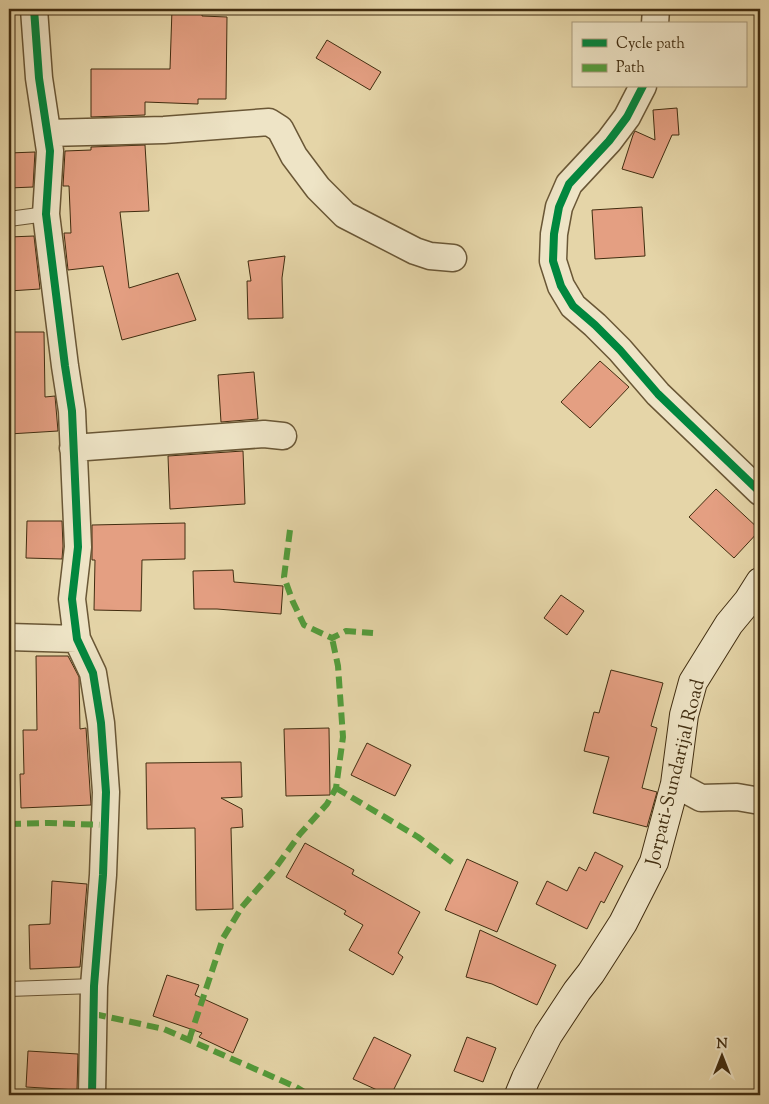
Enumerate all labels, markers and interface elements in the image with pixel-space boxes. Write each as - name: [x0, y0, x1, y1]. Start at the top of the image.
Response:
- legend: [572, 22, 746, 88]
- text: Cycle path: [616, 34, 685, 55]
- text: Path: [616, 58, 645, 79]
- street label: Jorpati-Sundarijal Road: [640, 676, 713, 870]
- north arrow: [696, 1032, 746, 1082]
- text: N: [716, 1035, 728, 1055]

